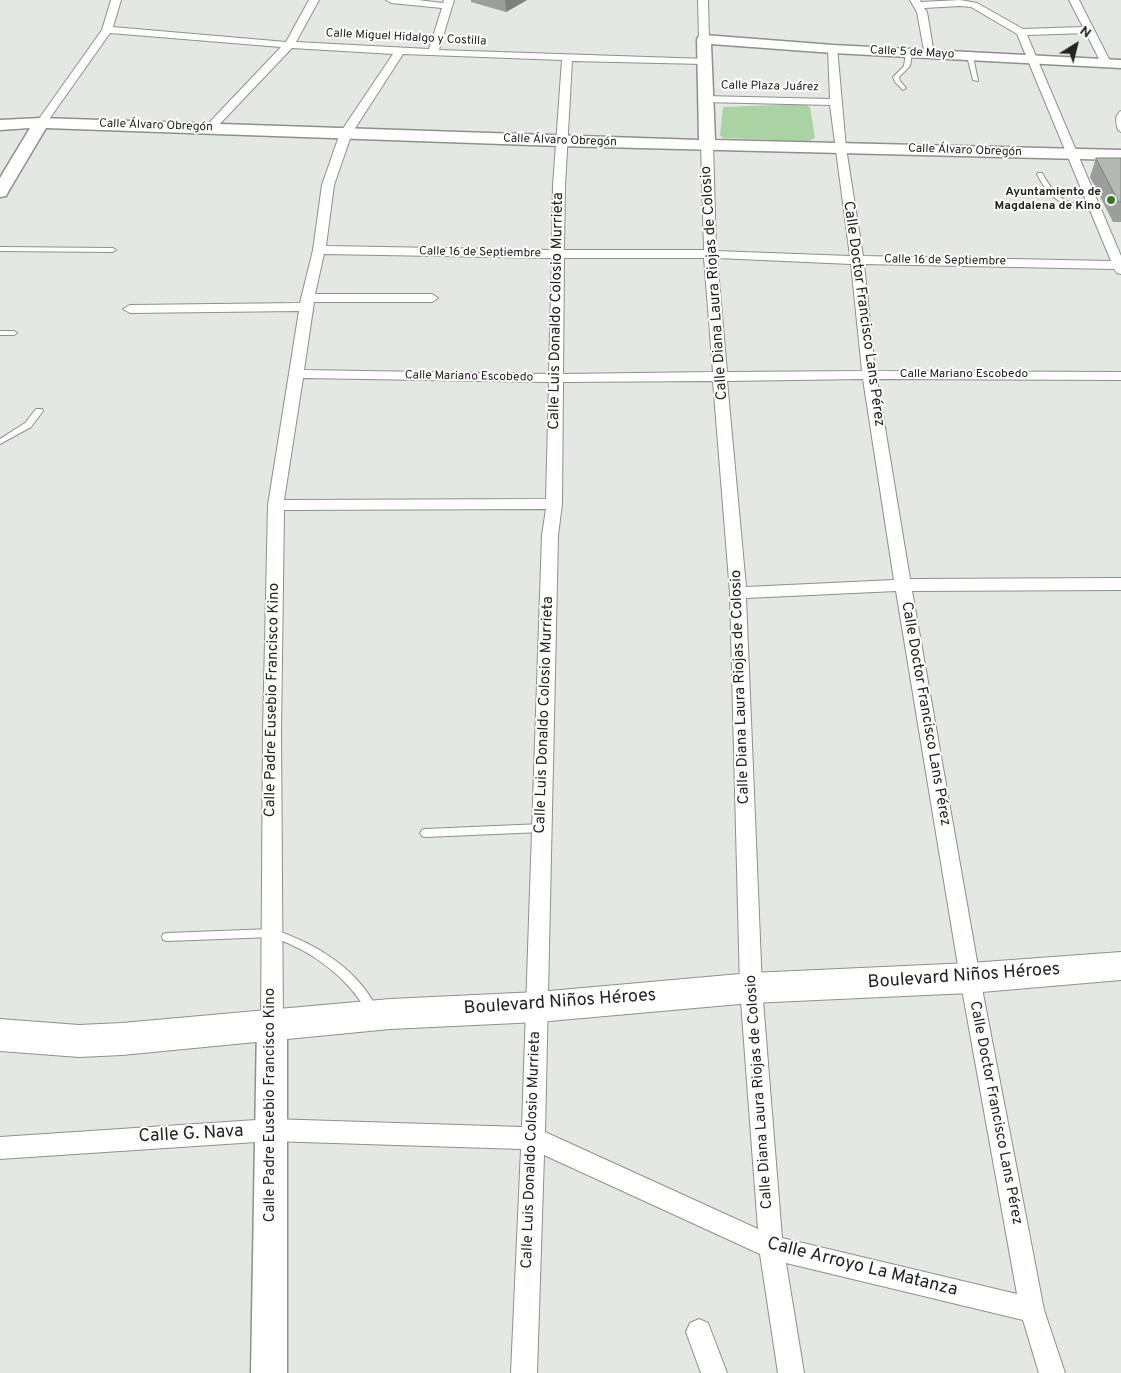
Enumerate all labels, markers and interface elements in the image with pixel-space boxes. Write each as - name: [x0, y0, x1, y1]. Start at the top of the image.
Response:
- north arrow: [1051, 20, 1101, 70]
- text: N: [1076, 23, 1094, 42]
- street label: Calle Miguel Hidalgo y Costilla: [325, 27, 487, 49]
- street label: Calle 5 de Mayo: [869, 44, 955, 62]
- street label: Calle Plaza Juárez: [721, 79, 819, 95]
- street label: Calle Álvaro Obregón: [99, 117, 213, 135]
- street label: Calle Álvaro Obregón: [503, 132, 617, 150]
- street label: Calle Álvaro Obregón: [908, 142, 1022, 160]
- street label: Calle Diana Laura Riojas de Colosio: [698, 165, 732, 401]
- place label: Ayuntamiento de Magdalena de Kino: [995, 186, 1101, 214]
- street label: Calle Luis Donaldo Colosio Murrieta: [546, 192, 568, 430]
- marker: Ayuntamiento de Magdalena de Kino: [1105, 194, 1117, 206]
- street label: Calle Doctor Francisco Lans Pérez: [838, 200, 888, 428]
- street label: Calle 16 de Septiembre: [419, 245, 541, 261]
- street label: Calle 16 de Septiembre: [884, 253, 1006, 269]
- street label: Calle Mariano Escobedo: [900, 368, 1028, 382]
- street label: Calle Mariano Escobedo: [405, 369, 533, 385]
- street label: Calle Diana Laura Riojas de Colosio: [728, 569, 754, 805]
- street label: Calle Padre Eusebio Francisco Kino: [262, 583, 284, 817]
- street label: Calle Luis Donaldo Colosio Murrieta: [532, 596, 558, 834]
- street label: Calle Doctor Francisco Lans Pérez: [896, 600, 954, 828]
- street label: Boulevard Niños Héroes: [867, 960, 1061, 994]
- street label: Calle Diana Laura Riojas de Colosio: [743, 974, 777, 1210]
- street label: Boulevard Niños Héroes: [463, 986, 657, 1020]
- street label: Calle Padre Eusebio Francisco Kino: [262, 988, 280, 1222]
- street label: Calle Doctor Francisco Lans Pérez: [964, 1000, 1026, 1226]
- street label: Calle Luis Donaldo Colosio Murrieta: [519, 1031, 545, 1269]
- street label: Calle G. Nava: [138, 1121, 244, 1149]
- street label: Calle Arroyo La Matanza: [764, 1234, 960, 1302]

